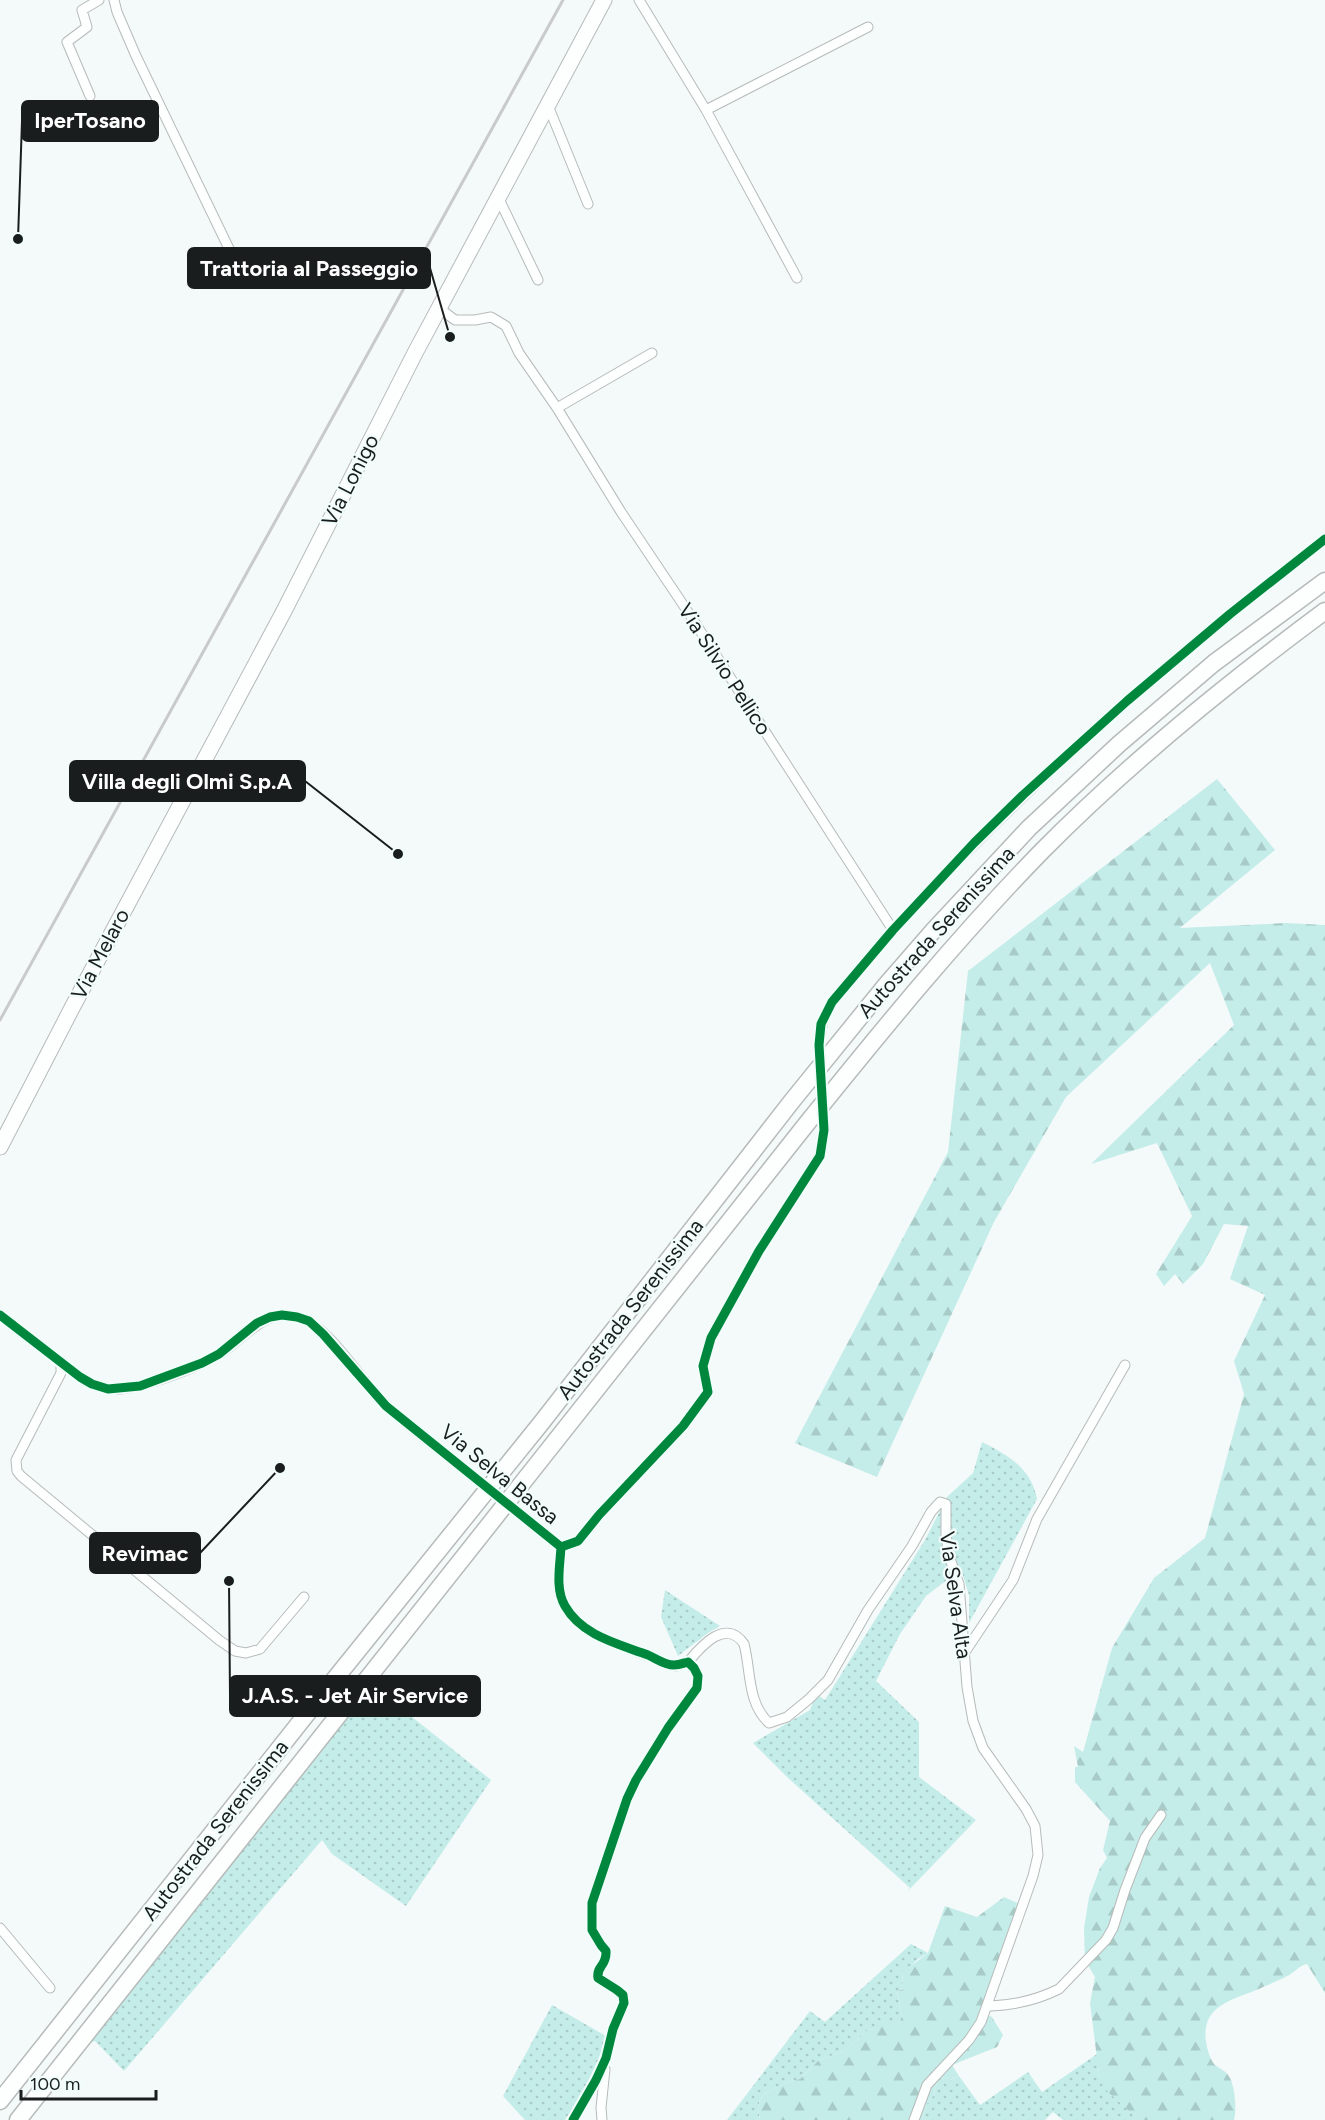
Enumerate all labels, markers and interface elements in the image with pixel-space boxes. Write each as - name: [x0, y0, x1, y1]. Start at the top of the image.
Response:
- callout: IperTosano: [22, 101, 158, 141]
- text: IperTosano: [34, 107, 146, 134]
- callout: Trattoria al Passeggio: [188, 248, 430, 288]
- text: Trattoria al Passeggio: [200, 255, 418, 282]
- street label: Via Lonigo: [316, 430, 384, 530]
- street label: Via Silvio Pellico: [673, 598, 777, 740]
- callout: Villa degli Olmi S.p.A: [70, 761, 305, 801]
- text: Villa degli Olmi S.p.A: [82, 768, 293, 795]
- street label: Autostrada Serenissima: [852, 841, 1020, 1023]
- street label: Via Melaro: [66, 904, 134, 1004]
- street label: Autostrada Serenissima: [552, 1214, 708, 1404]
- street label: Via Selva Bassa: [436, 1419, 564, 1529]
- street label: Via Selva Alta: [935, 1530, 977, 1660]
- callout: Revimac: [90, 1533, 200, 1573]
- text: Revimac: [102, 1540, 188, 1567]
- callout: J.A.S. - Jet Air Service: [230, 1676, 480, 1716]
- text: J.A.S. - Jet Air Service: [242, 1682, 468, 1709]
- street label: Autostrada Serenissima: [137, 1735, 293, 1925]
- scale bar: [21, 2063, 156, 2101]
- text: 100 m: [30, 2073, 80, 2095]

